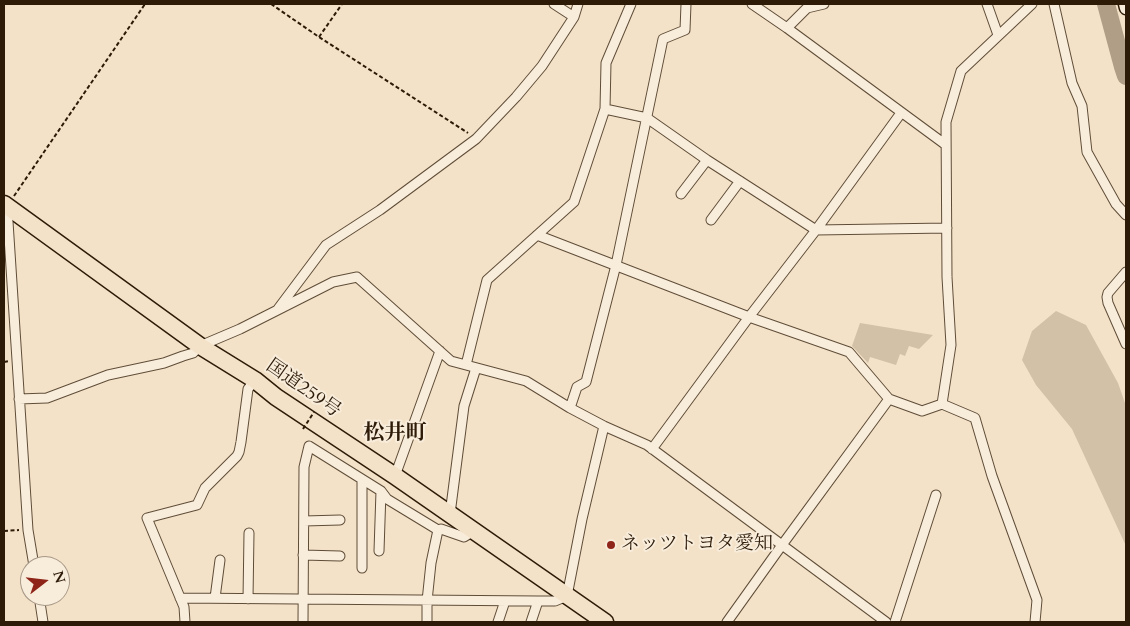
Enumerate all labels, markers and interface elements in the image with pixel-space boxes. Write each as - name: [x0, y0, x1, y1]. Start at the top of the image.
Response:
- street label: 国道259号: [261, 355, 345, 423]
- district label: 松井町: [364, 421, 426, 447]
- place label: ネッツトヨタ愛知: [621, 534, 773, 556]
- marker: ネッツトヨタ愛知: [605, 539, 617, 551]
- north arrow: [20, 556, 70, 606]
- text: N: [48, 569, 70, 585]

